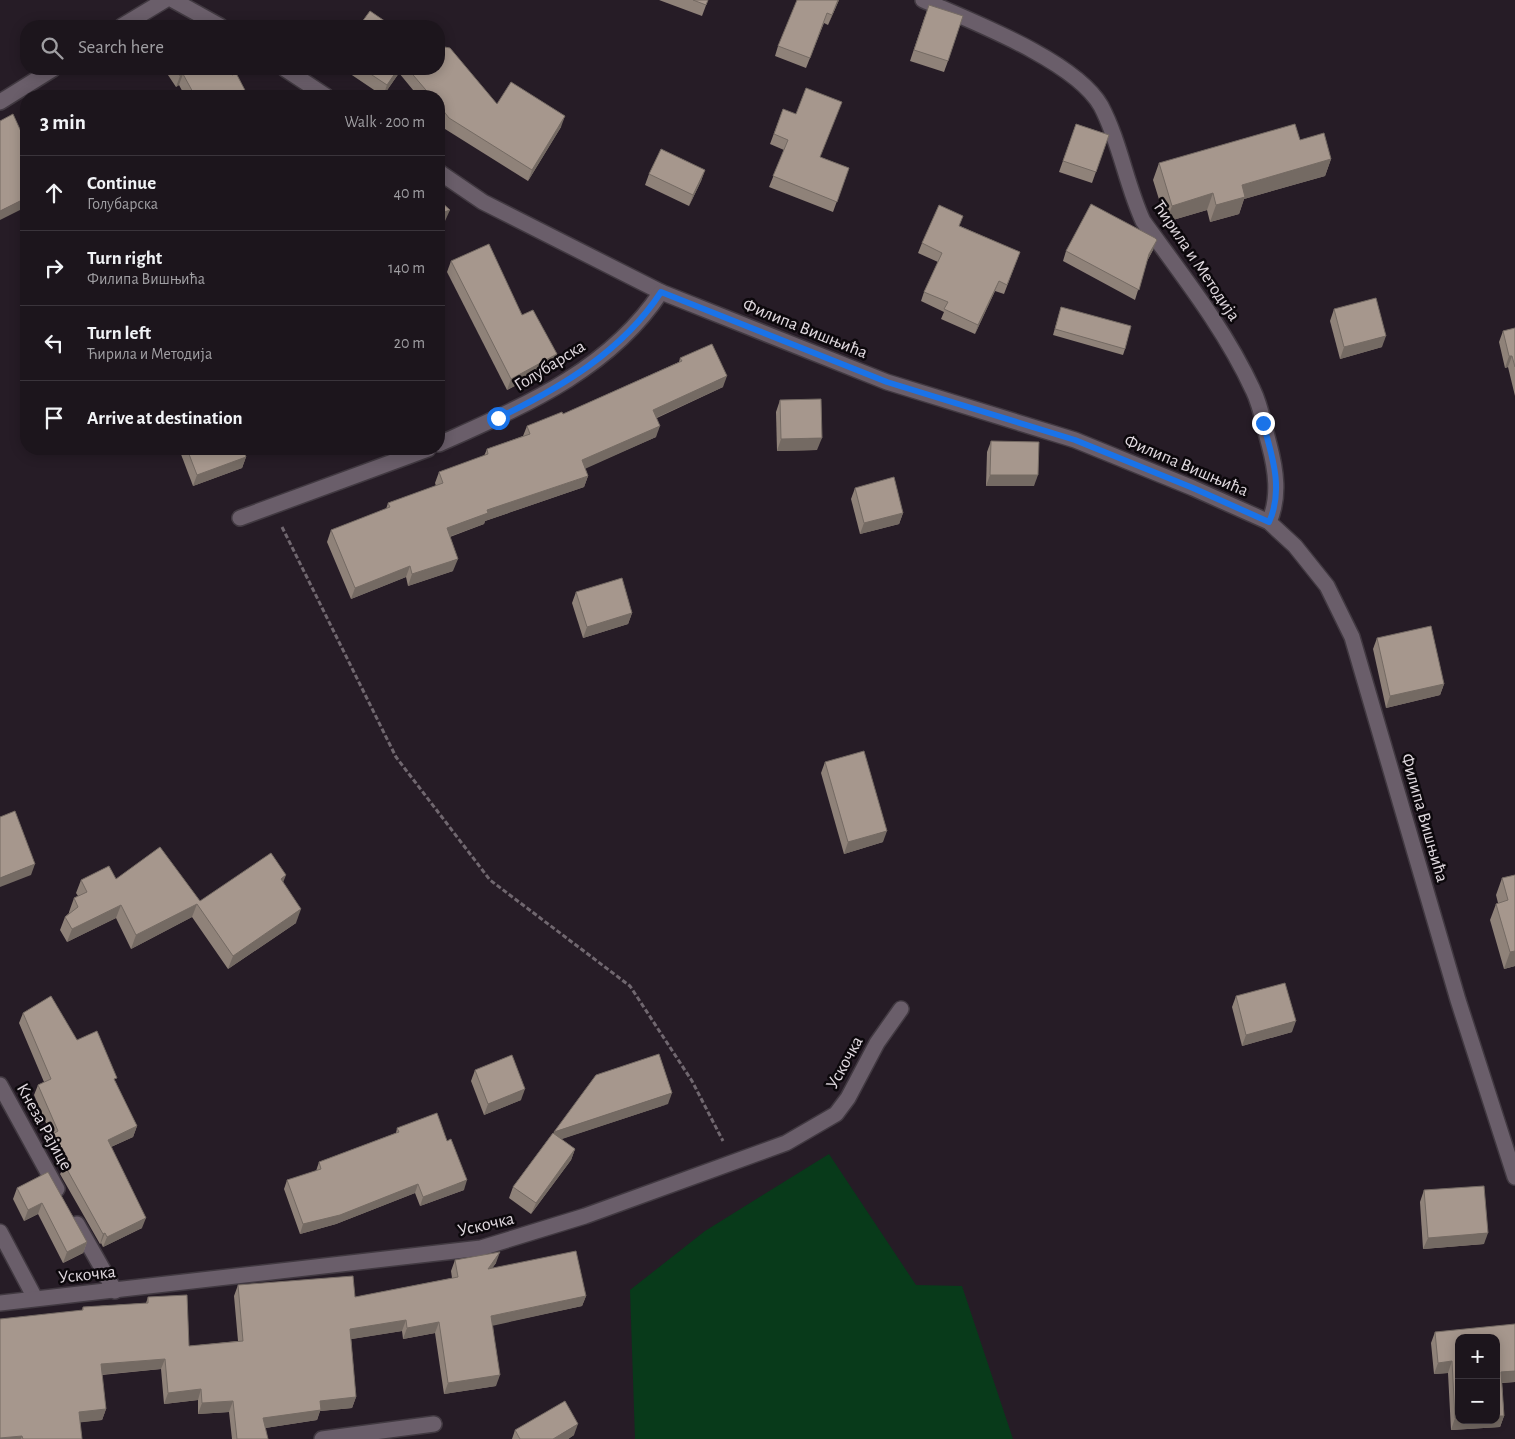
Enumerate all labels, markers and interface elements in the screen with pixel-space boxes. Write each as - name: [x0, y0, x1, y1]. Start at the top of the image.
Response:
- search box: [20, 20, 445, 75]
- icon: search: [38, 34, 66, 62]
- text: Search here: [78, 38, 164, 57]
- text: 3 min: [40, 112, 86, 133]
- text: Walk · 200 m: [344, 114, 425, 130]
- text: Continue: [87, 174, 156, 193]
- icon: ahead: [40, 179, 68, 207]
- text: 40 m: [393, 185, 425, 201]
- text: Голубарска: [87, 196, 158, 212]
- street label: Ћирила и Методија: [1149, 198, 1243, 324]
- text: Turn right: [87, 249, 162, 268]
- icon: right: [40, 254, 68, 282]
- text: 140 m: [388, 260, 425, 276]
- text: Филипа Вишњића: [87, 271, 205, 287]
- street label: Филипа Вишњића: [740, 296, 870, 362]
- text: Turn left: [87, 324, 151, 343]
- icon: left: [40, 329, 68, 357]
- text: 20 m: [394, 335, 425, 351]
- street label: Голубарска: [511, 336, 589, 395]
- text: Ћирила и Методија: [87, 346, 212, 362]
- icon: arrive: [40, 404, 68, 432]
- route start: [487, 407, 510, 430]
- text: Arrive at destination: [87, 409, 243, 428]
- route end: [1252, 412, 1275, 435]
- street label: Филипа Вишњића: [1121, 432, 1251, 500]
- street label: Филипа Вишњића: [1397, 752, 1451, 884]
- street label: Ускочка: [823, 1034, 867, 1092]
- street label: Кнеза Рајице: [13, 1081, 75, 1173]
- street label: Ускочка: [456, 1210, 516, 1240]
- street label: Ускочка: [58, 1263, 116, 1287]
- map controls: [1455, 1334, 1500, 1424]
- button: +: [1455, 1334, 1500, 1379]
- button: −: [1455, 1379, 1500, 1424]

